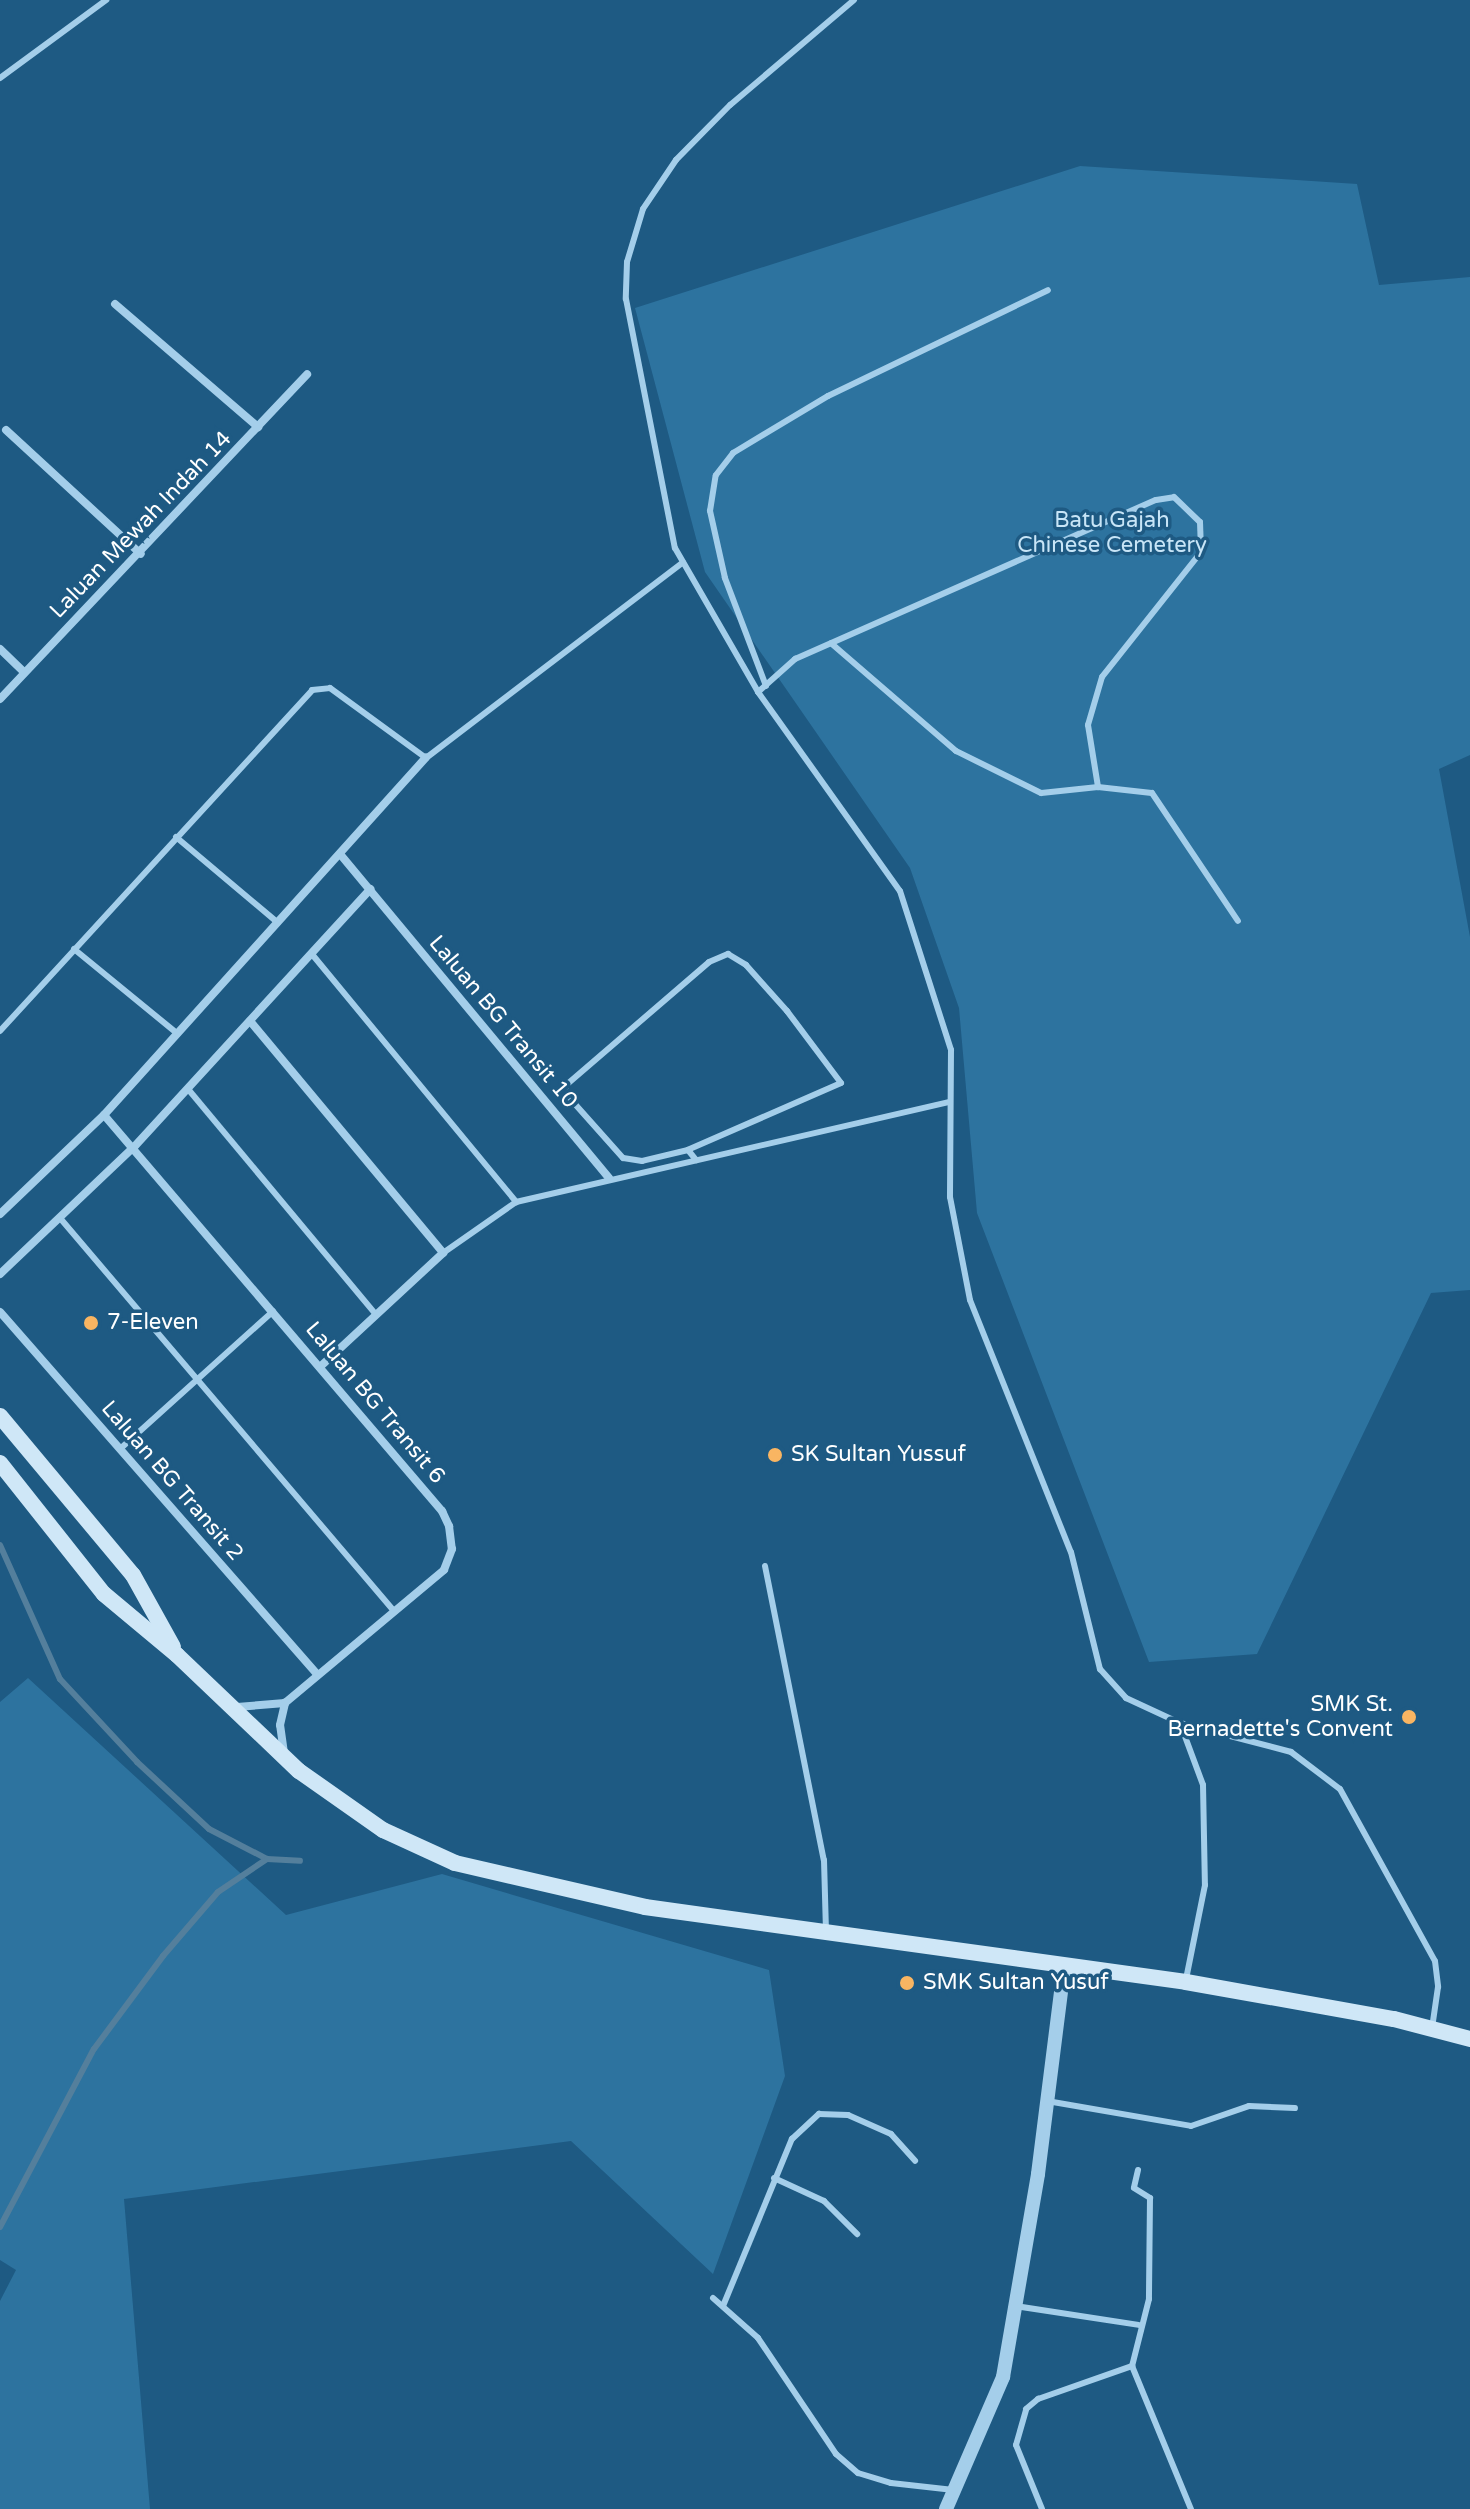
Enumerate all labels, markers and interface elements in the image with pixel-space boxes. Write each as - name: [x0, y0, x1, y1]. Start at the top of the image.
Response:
- street label: Laluan Mewah Indah 14: [45, 426, 237, 624]
- park label: Batu Gajah Chinese Cemetery: [1017, 507, 1207, 558]
- street label: Laluan BG Transit 10: [423, 930, 583, 1114]
- place label: 7-Eleven: [107, 1310, 199, 1336]
- marker: 7-Eleven: [82, 1314, 100, 1332]
- street label: Laluan BG Transit 6: [300, 1317, 450, 1489]
- street label: Laluan BG Transit 2: [95, 1396, 249, 1566]
- place label: SK Sultan Yussuf: [791, 1442, 966, 1468]
- marker: SK Sultan Yussuf: [766, 1446, 784, 1464]
- place label: SMK St. Bernadette's Convent: [1168, 1691, 1393, 1742]
- marker: SMK St. Bernadette's Convent: [1400, 1708, 1418, 1726]
- place label: SMK Sultan Yusuf: [923, 1970, 1109, 1996]
- marker: SMK Sultan Yusuf: [898, 1974, 916, 1992]

